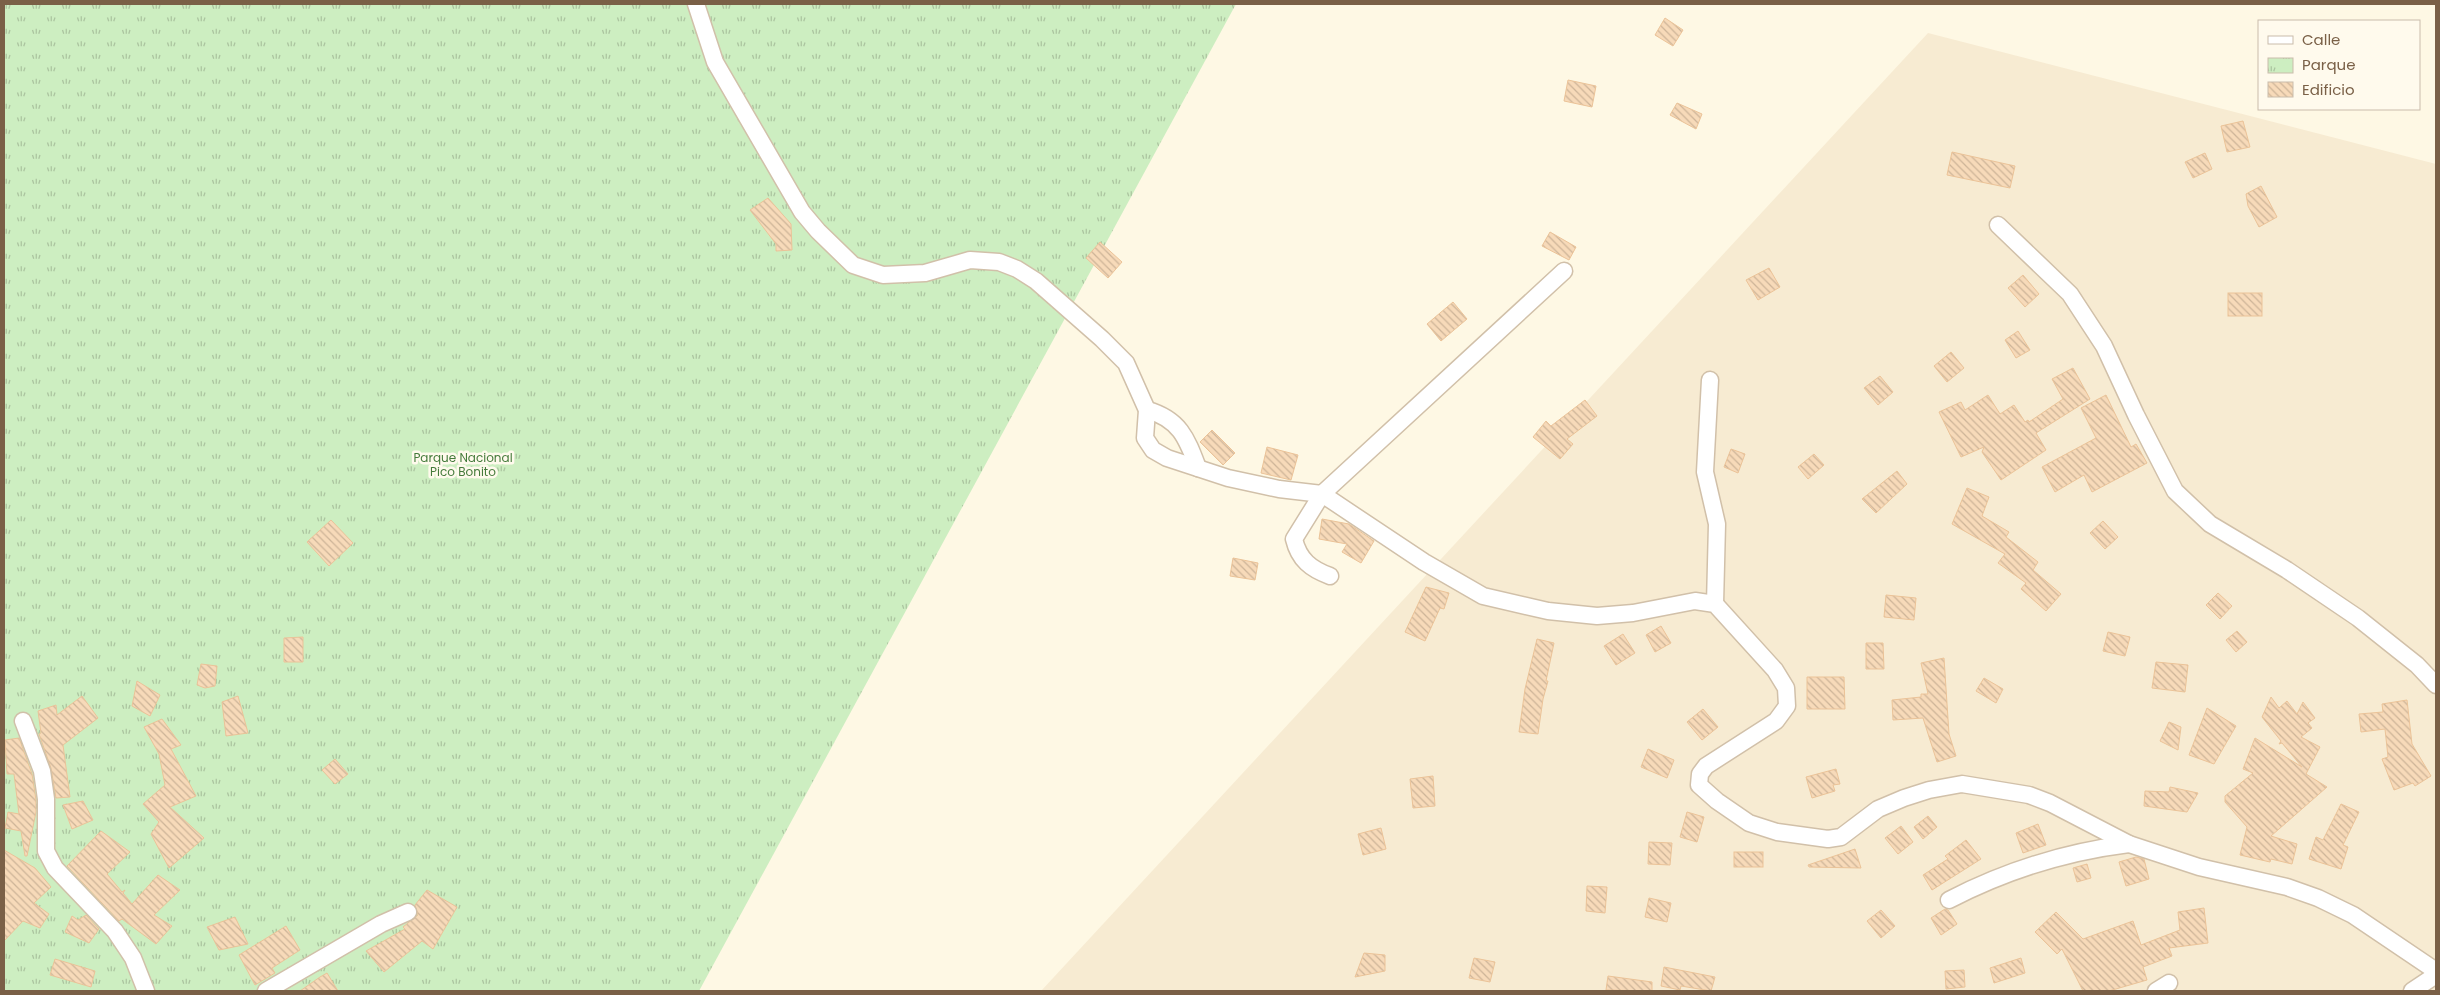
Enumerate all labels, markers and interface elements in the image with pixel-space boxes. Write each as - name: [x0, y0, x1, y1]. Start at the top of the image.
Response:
- legend: [2258, 20, 2420, 110]
- text: Calle: [2302, 29, 2340, 50]
- text: Parque: [2302, 54, 2355, 75]
- text: Edificio: [2302, 79, 2355, 100]
- park label: Parque Nacional Pico Bonito: [413, 449, 513, 480]

